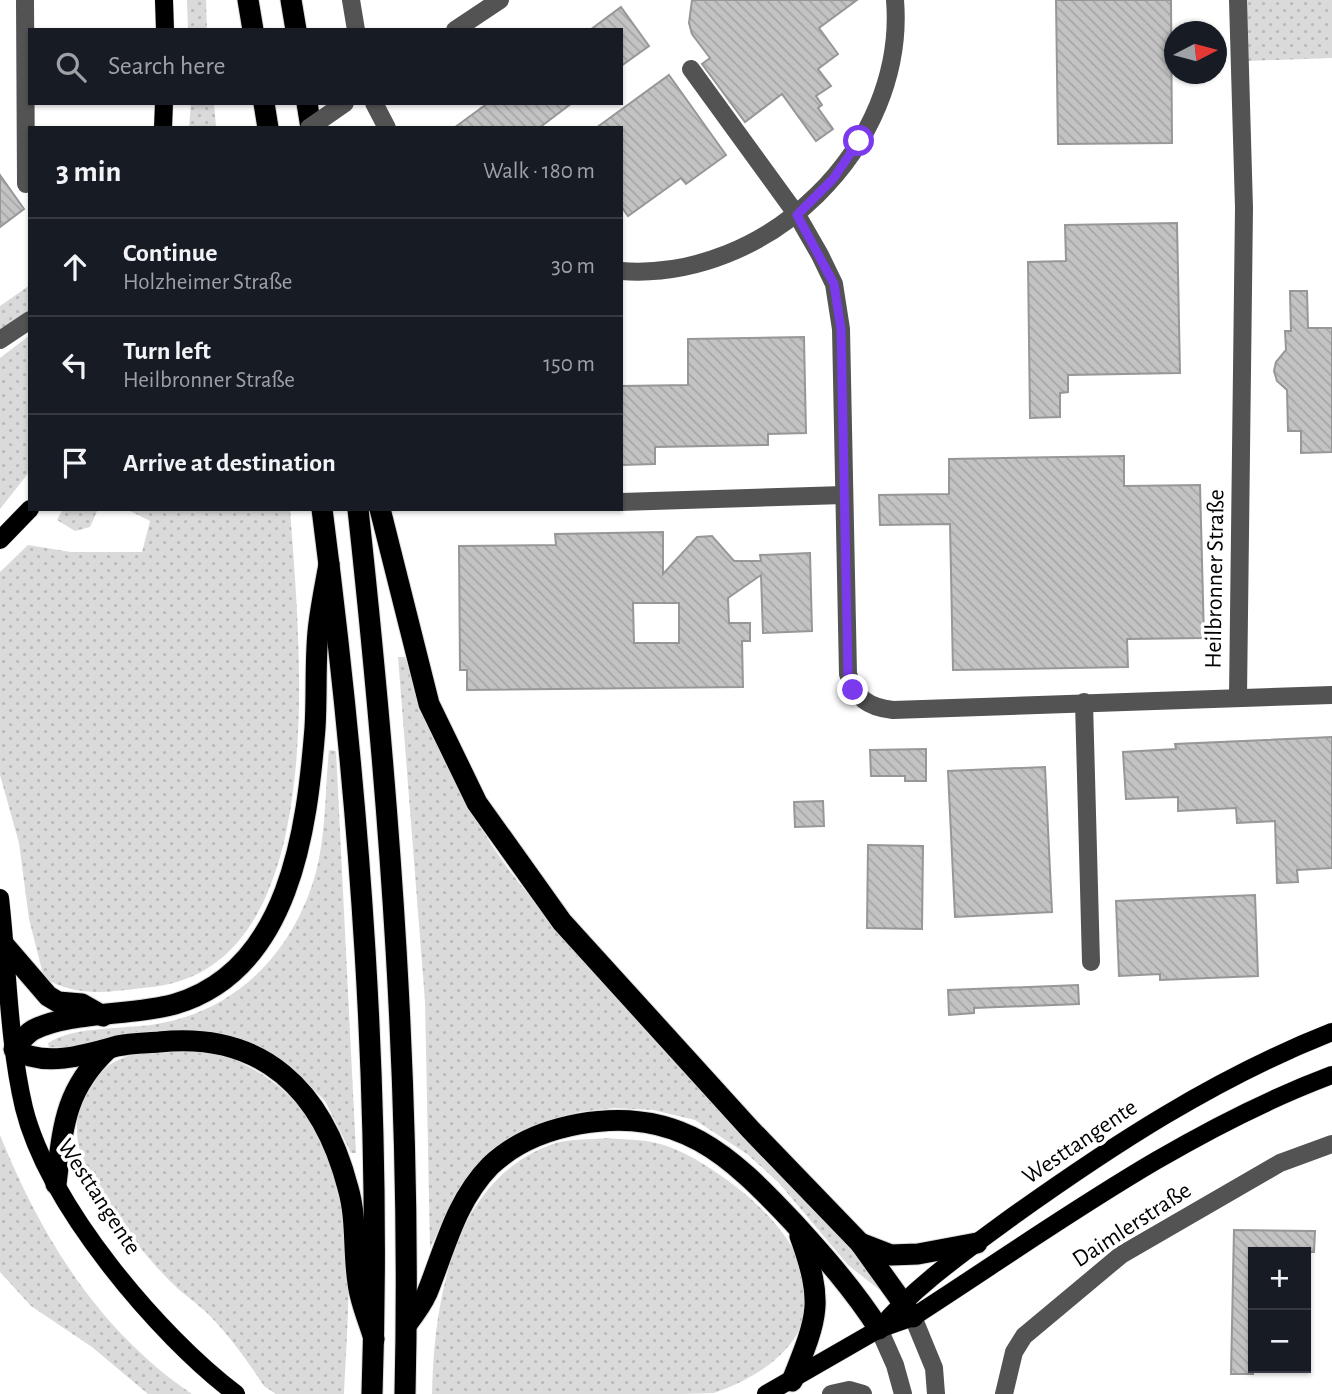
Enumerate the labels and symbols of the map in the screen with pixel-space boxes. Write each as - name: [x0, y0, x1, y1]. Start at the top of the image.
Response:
- north arrow: [1164, 21, 1227, 84]
- route start: [843, 125, 874, 156]
- street label: Heilbronner Straße: [1201, 489, 1229, 669]
- route end: [837, 674, 868, 705]
- street label: Westtangente: [1018, 1095, 1142, 1189]
- street label: Westtangente: [53, 1135, 145, 1259]
- street label: Daimlerstraße: [1069, 1178, 1195, 1272]

